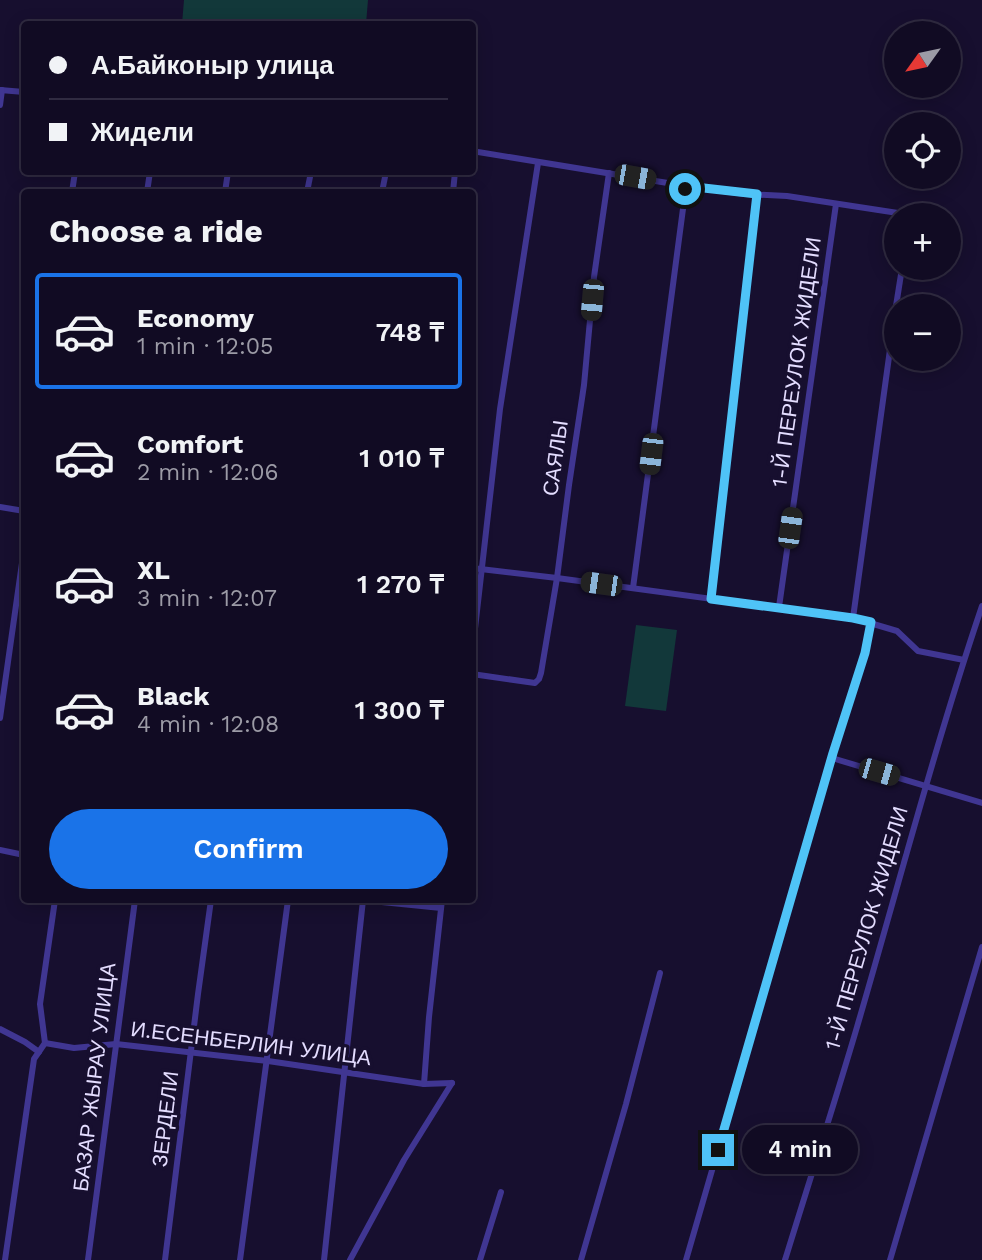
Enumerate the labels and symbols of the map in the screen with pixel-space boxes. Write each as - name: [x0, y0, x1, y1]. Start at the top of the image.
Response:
- north arrow: [884, 21, 961, 98]
- car: [613, 163, 658, 191]
- route start: [669, 173, 701, 205]
- street label: 1-Й ПЕРЕУЛОК ЖИДЕЛИ: [766, 235, 826, 489]
- car: [580, 278, 605, 322]
- street label: САЯЛЫ: [537, 419, 573, 497]
- car: [639, 432, 664, 476]
- car: [777, 506, 804, 550]
- car: [579, 571, 624, 597]
- car: [856, 756, 903, 788]
- street label: 1-Й ПЕРЕУЛОК ЖИДЕЛИ: [819, 803, 913, 1053]
- street label: БАЗАР ЖЫРАУ УЛИЦА: [68, 961, 120, 1193]
- street label: И.ЕСЕНБЕРЛИН УЛИЦА: [129, 1016, 373, 1070]
- street label: ЗЕРДЕЛИ: [147, 1070, 183, 1168]
- callout: 4 min: [742, 1126, 858, 1174]
- route end: [702, 1134, 734, 1166]

